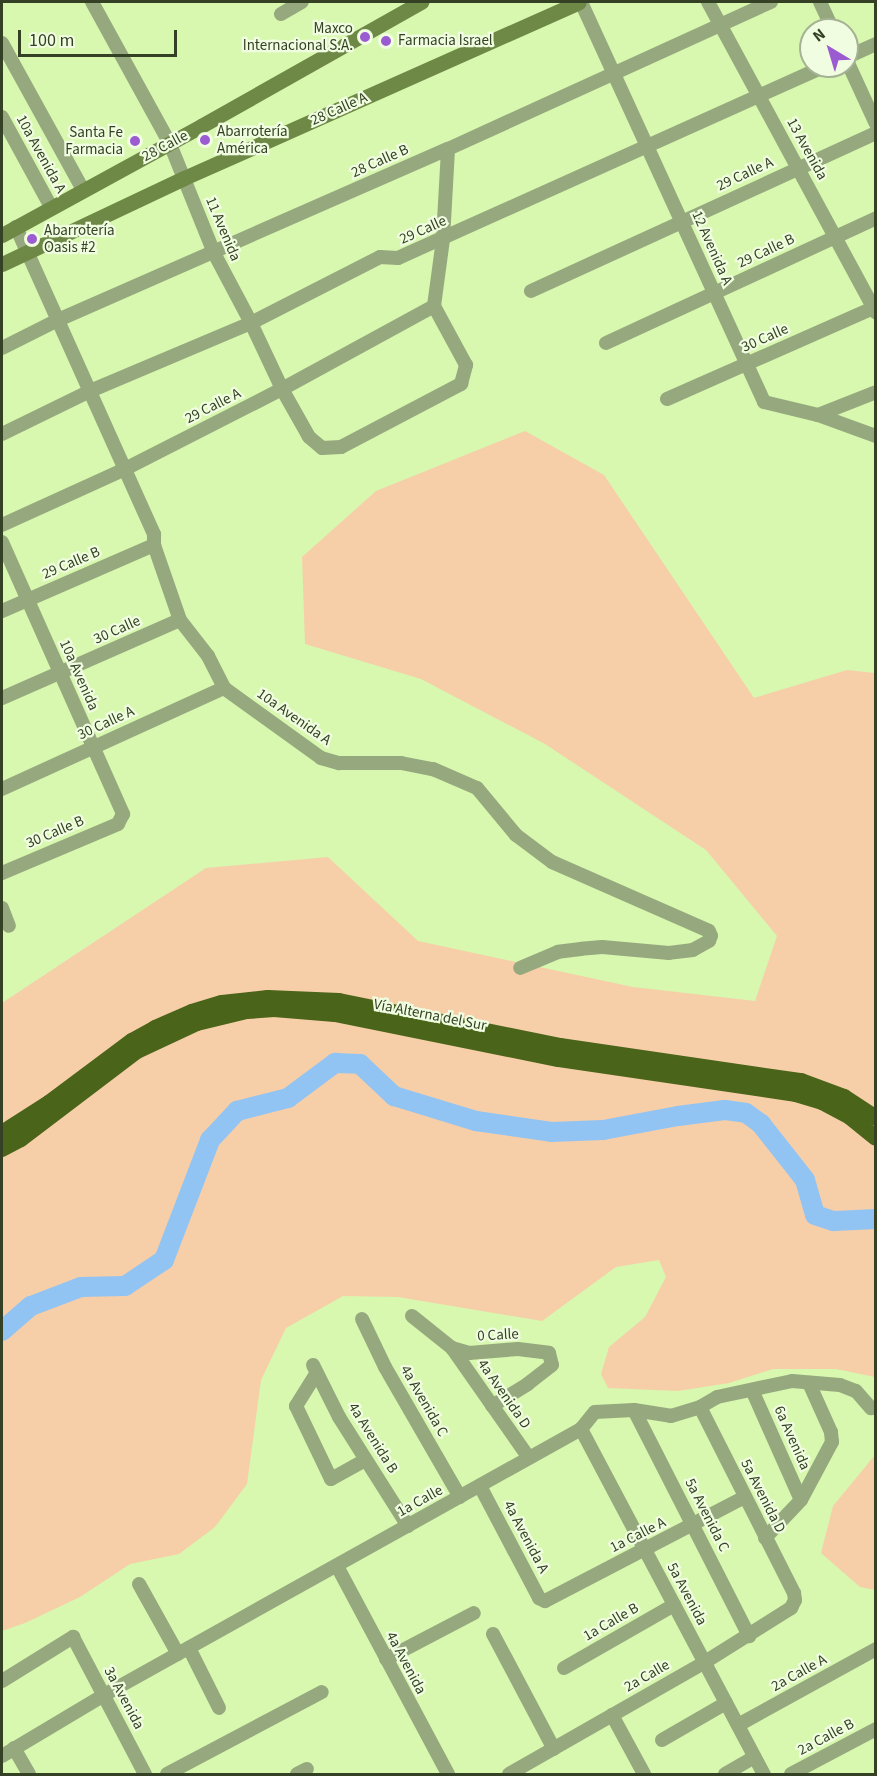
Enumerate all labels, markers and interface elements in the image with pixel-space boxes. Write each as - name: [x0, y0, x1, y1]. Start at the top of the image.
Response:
- scale bar: [21, 18, 180, 56]
- north arrow: [799, 18, 859, 78]
- place label: Maxco Internacional S.A.: [243, 19, 353, 54]
- text: N: [808, 23, 830, 47]
- text: 100 m: [29, 28, 74, 53]
- marker: Maxco Internacional S.A.: [358, 30, 372, 44]
- place label: Farmacia Israel: [398, 32, 493, 50]
- marker: Farmacia Israel: [379, 34, 393, 48]
- street label: 28 Calle A: [308, 89, 370, 129]
- street label: 10a Avenida A: [12, 112, 70, 196]
- street label: 13 Avenida: [783, 115, 831, 183]
- place label: Abarrotería América: [217, 122, 288, 157]
- place label: Santa Fe Farmacia: [65, 123, 123, 158]
- street label: 28 Calle: [139, 127, 191, 165]
- marker: Abarrotería América: [198, 133, 212, 147]
- marker: Santa Fe Farmacia: [128, 134, 142, 148]
- street label: 28 Calle B: [349, 140, 411, 182]
- street label: 29 Calle A: [714, 153, 776, 195]
- street label: 11 Avenida: [201, 194, 245, 264]
- street label: 12 Avenida A: [688, 208, 736, 288]
- street label: 29 Calle: [397, 212, 449, 248]
- place label: Abarrotería Oasis #2: [44, 221, 115, 256]
- street label: 29 Calle B: [735, 230, 797, 272]
- marker: Abarrotería Oasis #2: [25, 232, 39, 246]
- street label: 30 Calle: [739, 320, 791, 356]
- street label: 29 Calle A: [182, 384, 244, 428]
- street label: 29 Calle B: [39, 543, 103, 583]
- street label: 30 Calle: [91, 612, 143, 648]
- street label: 10a Avenida: [55, 637, 103, 713]
- street label: 10a Avenida A: [253, 685, 335, 749]
- street label: 30 Calle A: [75, 702, 137, 744]
- street label: 30 Calle B: [23, 812, 87, 852]
- street label: Vía Alterna del Sur: [372, 995, 488, 1035]
- street label: 0 Calle: [477, 1325, 519, 1345]
- street label: 4a Avenida D: [474, 1356, 534, 1432]
- street label: 4a Avenida C: [396, 1362, 452, 1440]
- street label: 4a Avenida B: [344, 1399, 402, 1477]
- street label: 6a Avenida: [770, 1403, 814, 1473]
- street label: 5a Avenida D: [737, 1456, 789, 1536]
- street label: 5a Avenida C: [681, 1475, 733, 1555]
- street label: 1a Calle: [394, 1481, 446, 1521]
- street label: 4a Avenida A: [499, 1498, 553, 1576]
- street label: 1a Calle A: [607, 1513, 669, 1557]
- street label: 5a Avenida: [663, 1560, 711, 1628]
- street label: 1a Calle B: [580, 1599, 642, 1645]
- street label: 4a Avenida: [382, 1629, 430, 1697]
- street label: 2a Calle A: [768, 1650, 830, 1696]
- street label: 2a Calle: [621, 1656, 673, 1696]
- street label: 3a Avenida: [100, 1664, 148, 1732]
- street label: 2a Calle B: [795, 1715, 857, 1759]

